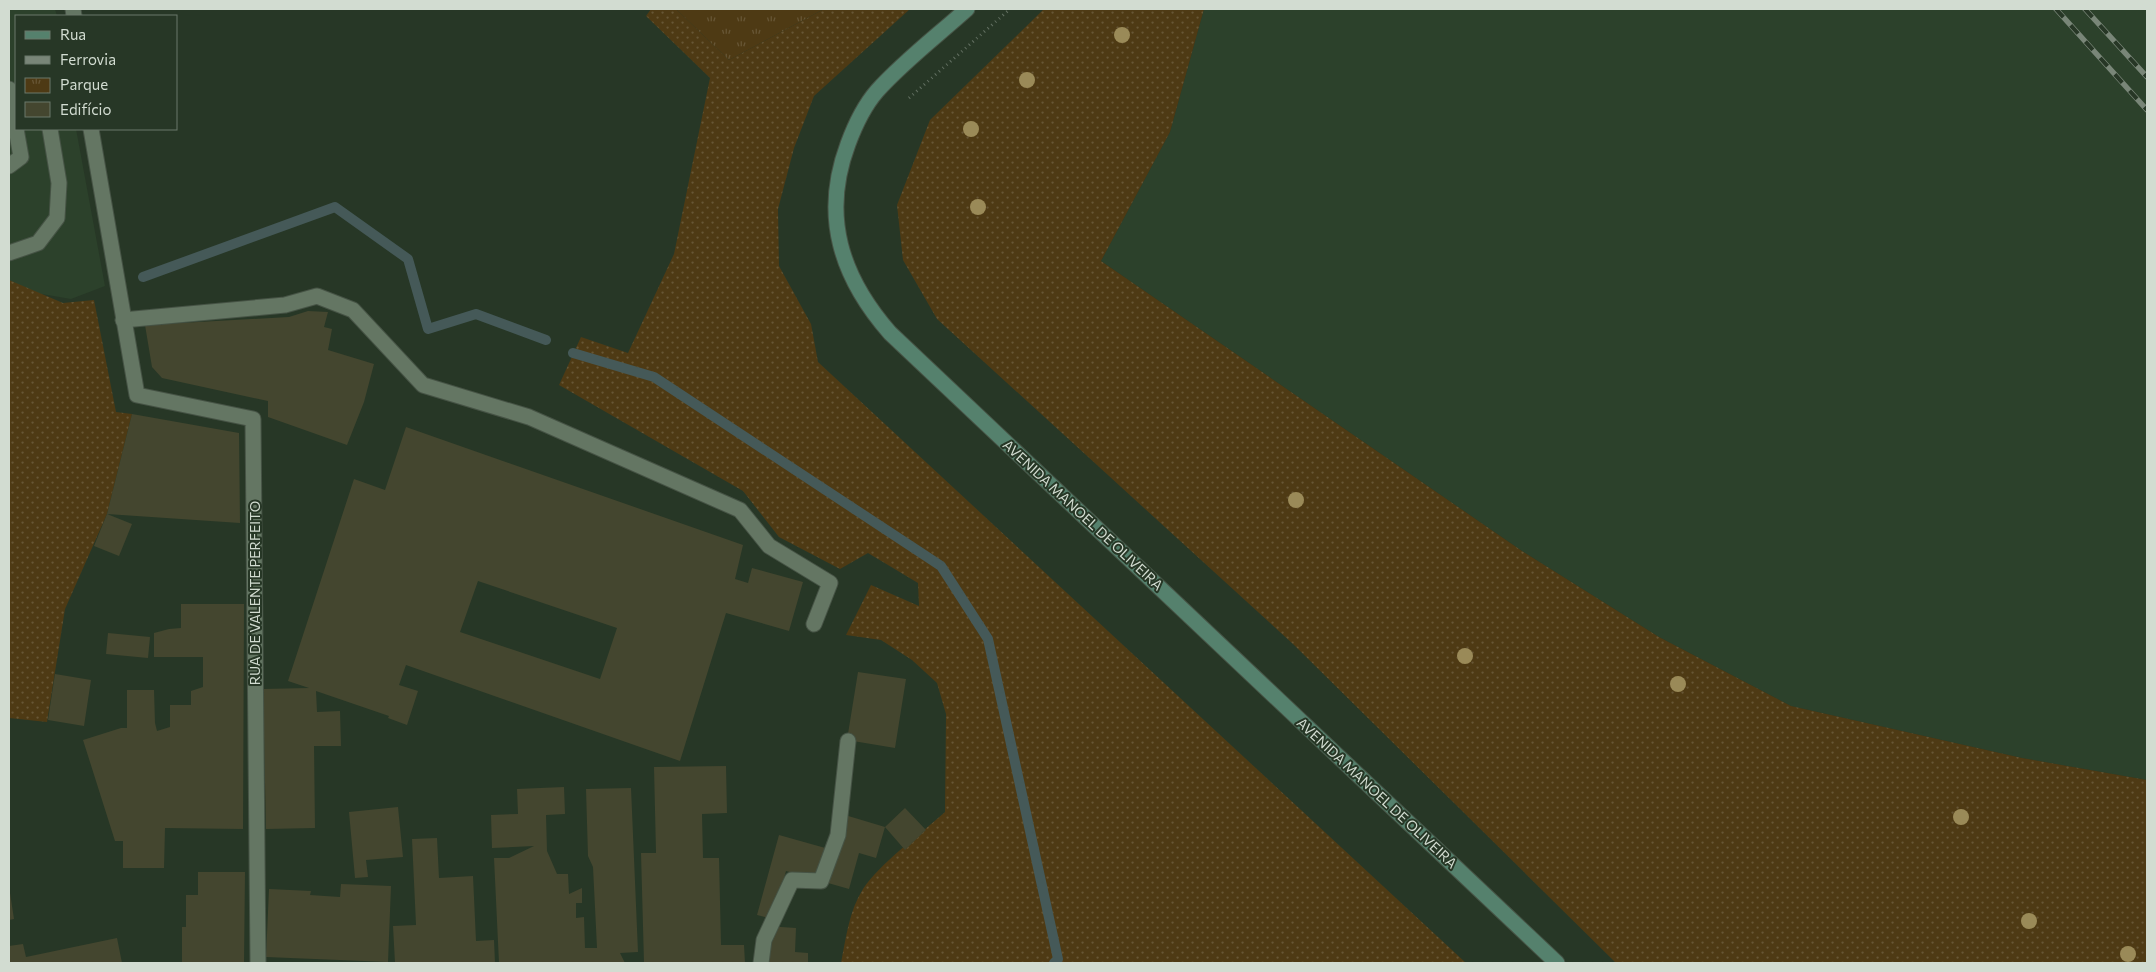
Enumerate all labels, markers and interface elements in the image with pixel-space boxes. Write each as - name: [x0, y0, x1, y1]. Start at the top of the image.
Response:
- legend: [15, 15, 178, 130]
- text: Rua: [60, 25, 86, 43]
- text: Ferrovia: [60, 50, 116, 68]
- text: Parque: [60, 75, 108, 93]
- text: Edifício: [60, 100, 111, 118]
- street label: AVENIDA MANOEL DE OLIVEIRA: [1000, 436, 1167, 594]
- street label: RUA DE VALENTE PERFEITO: [246, 501, 263, 685]
- street label: AVENIDA MANOEL DE OLIVEIRA: [1294, 714, 1461, 872]

